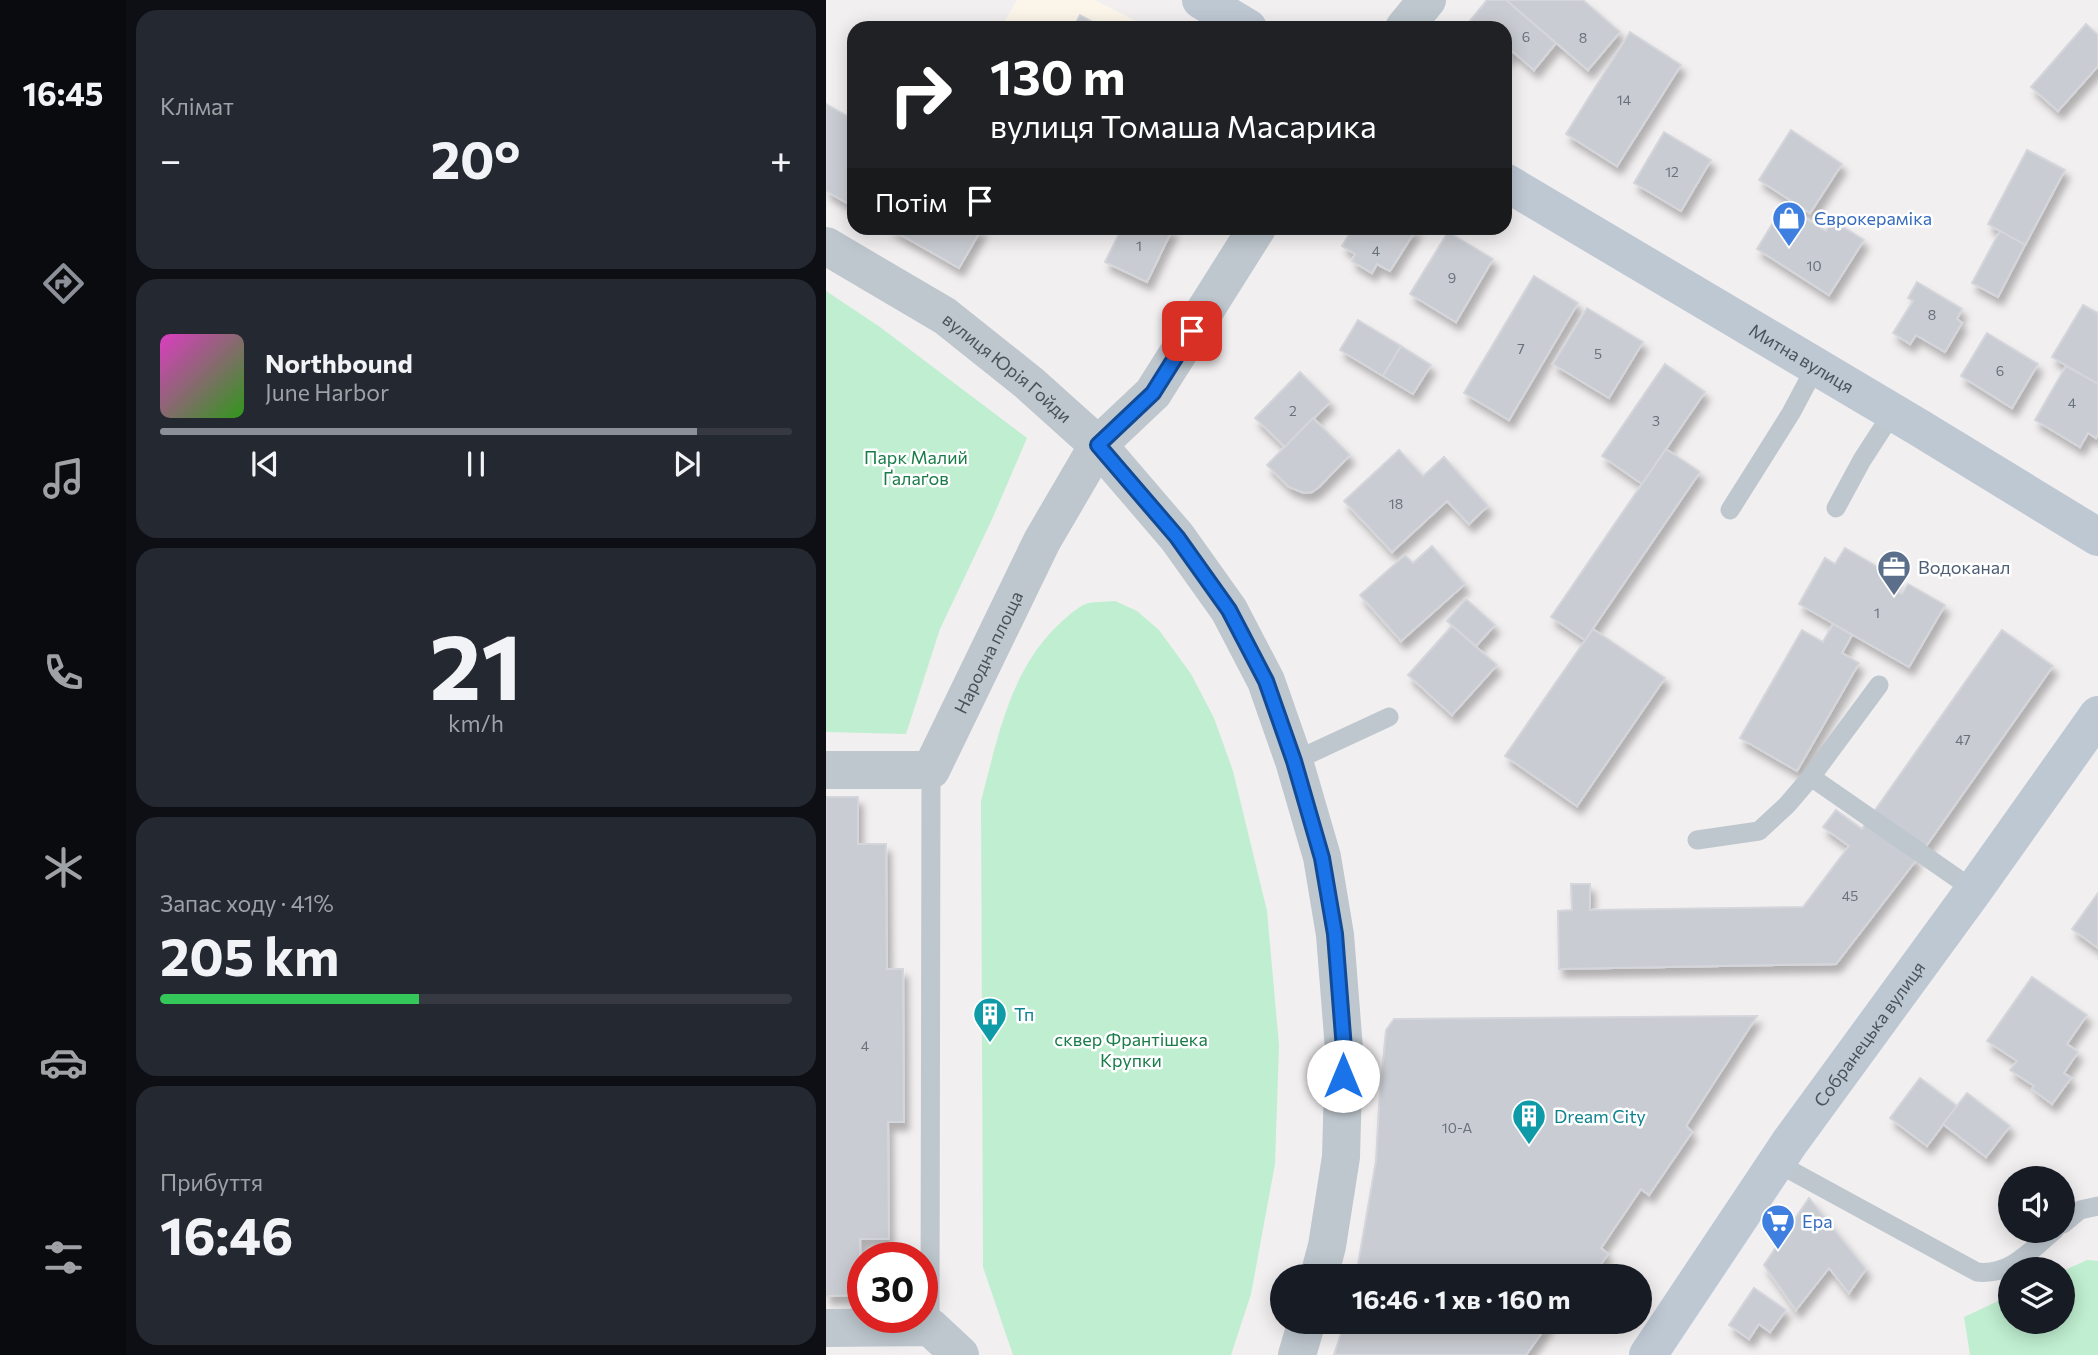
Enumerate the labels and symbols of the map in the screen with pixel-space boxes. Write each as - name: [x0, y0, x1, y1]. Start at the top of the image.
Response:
- house number: 6: [1522, 28, 1530, 45]
- house number: 8: [1579, 29, 1587, 46]
- house number: 14: [1617, 91, 1632, 108]
- house number: 12: [1665, 163, 1679, 180]
- shop icon: Єврокераміка: [1770, 199, 1808, 248]
- place label: Єврокераміка: [1814, 207, 1932, 229]
- house number: 1: [1136, 237, 1142, 254]
- house number: 4: [1372, 242, 1381, 259]
- house number: 10: [1806, 257, 1822, 274]
- house number: 9: [1448, 269, 1456, 286]
- pin: [1162, 301, 1222, 361]
- house number: 8: [1928, 306, 1936, 323]
- street label: вулиця Юрія Гойди: [939, 308, 1076, 427]
- street label: Митна вулиця: [1745, 318, 1858, 398]
- house number: 7: [1517, 340, 1525, 357]
- house number: 5: [1594, 345, 1602, 362]
- house number: 6: [1996, 362, 2004, 379]
- house number: 4: [2068, 394, 2077, 411]
- house number: 2: [1289, 402, 1297, 419]
- house number: 3: [1652, 412, 1660, 429]
- park label: Парк Малий Ґалаґов: [864, 446, 968, 489]
- house number: 18: [1389, 495, 1403, 512]
- office icon: Водоканал: [1875, 548, 1913, 597]
- place label: Водоканал: [1918, 556, 2011, 578]
- street label: Народна площа: [949, 587, 1027, 717]
- house number: 1: [1874, 604, 1880, 621]
- house number: 47: [1955, 731, 1971, 748]
- house number: 45: [1842, 887, 1858, 904]
- street label: Собранецька вулиця: [1809, 957, 1929, 1111]
- building icon: Тп: [971, 995, 1009, 1044]
- place label: Тп: [1014, 1003, 1034, 1025]
- park label: сквер Франтішека Крупки: [1054, 1028, 1208, 1071]
- house number: 4: [861, 1037, 870, 1054]
- position arrow: [1306, 1039, 1380, 1113]
- building icon: Dream City: [1510, 1097, 1548, 1146]
- place label: Dream City: [1554, 1105, 1646, 1127]
- house number: 10-А: [1442, 1119, 1473, 1136]
- supermarket icon: Ера: [1759, 1202, 1797, 1251]
- place label: Ера: [1802, 1210, 1833, 1232]
- speed limit sign: 30: [847, 1242, 938, 1333]

